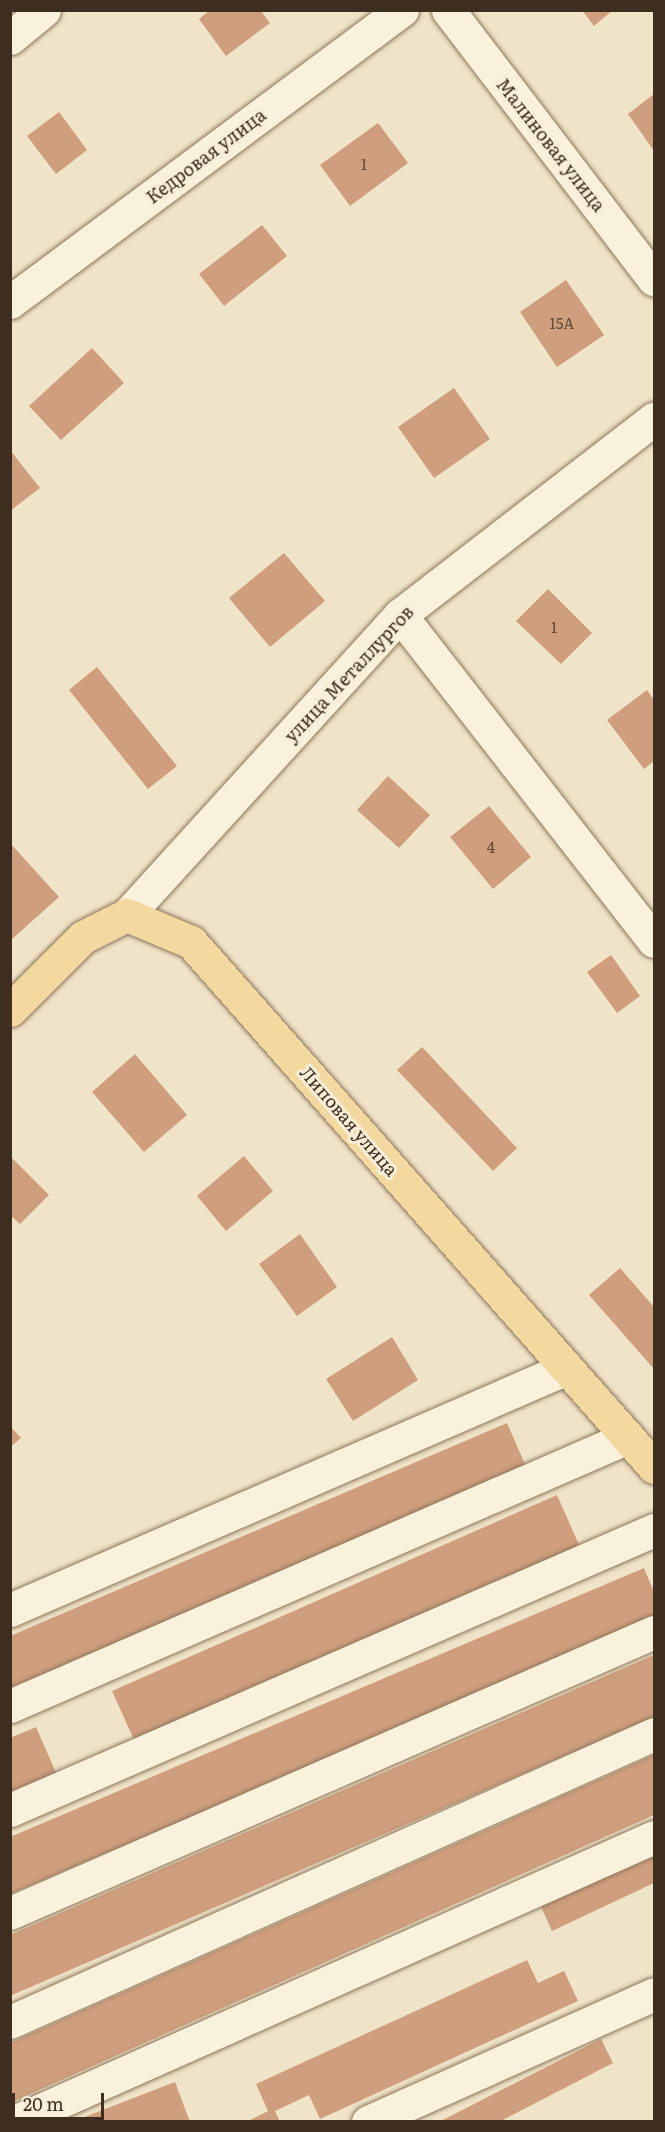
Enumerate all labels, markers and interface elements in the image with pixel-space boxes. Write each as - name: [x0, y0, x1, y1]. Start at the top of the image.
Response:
- street label: Малиновая улица: [492, 74, 610, 216]
- street label: Кедровая улица: [142, 104, 270, 208]
- house number: 1: [361, 155, 367, 173]
- house number: 15А: [550, 314, 574, 332]
- street label: улица Металлургов: [280, 601, 418, 747]
- house number: 1: [551, 618, 557, 636]
- house number: 4: [487, 838, 495, 856]
- street label: Липовая улица: [296, 1062, 402, 1180]
- scale bar: [15, 2081, 106, 2119]
- text: 20 m: [23, 2090, 64, 2117]

